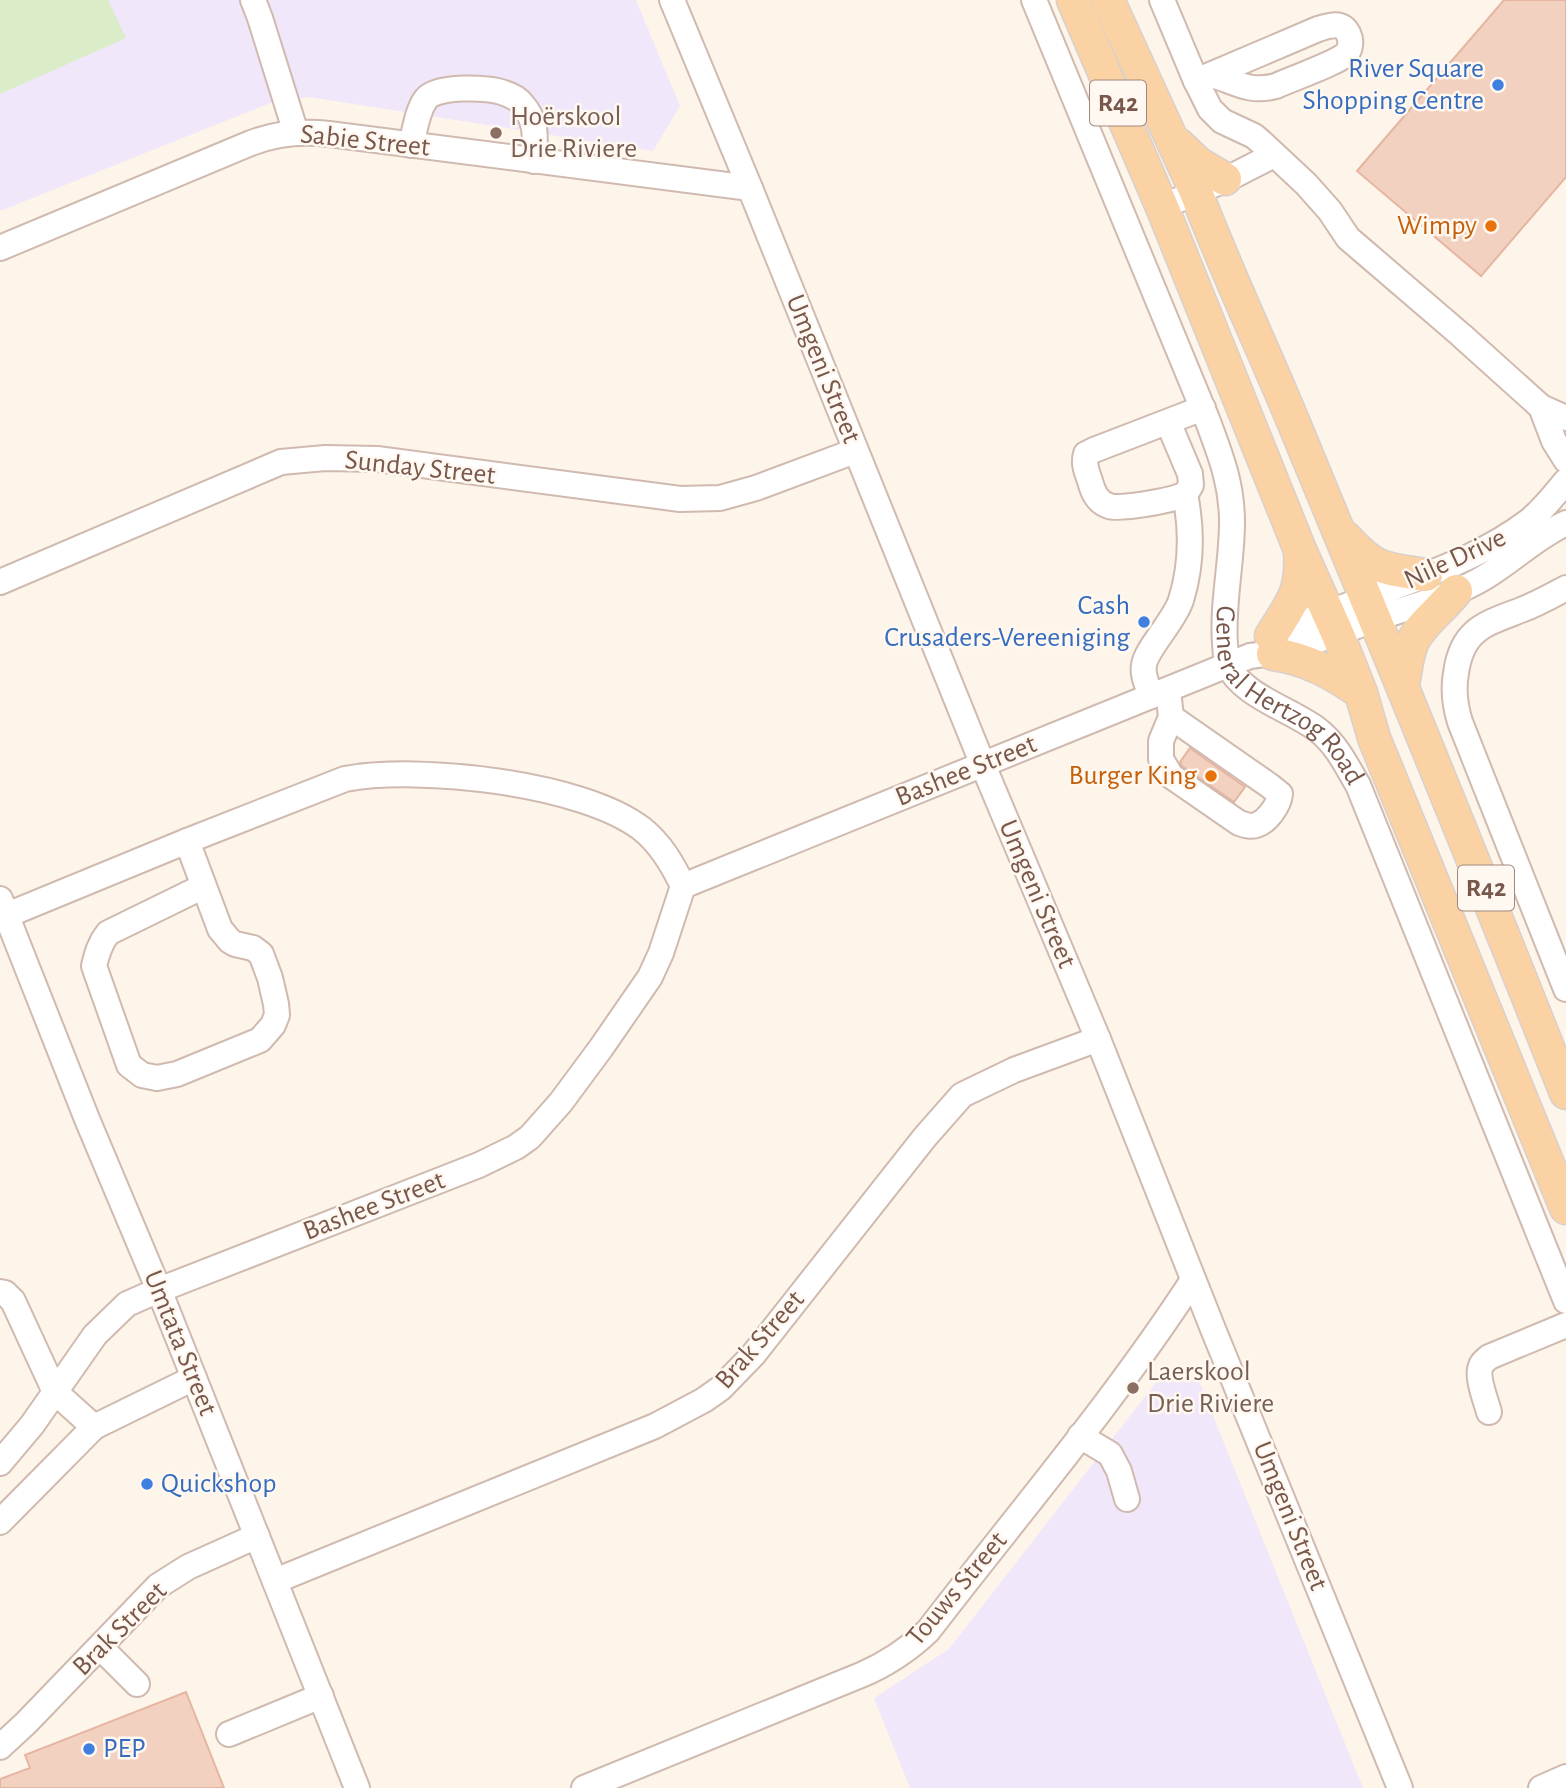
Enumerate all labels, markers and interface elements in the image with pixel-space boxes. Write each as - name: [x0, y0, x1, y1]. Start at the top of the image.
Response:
- place label: River Square Shopping Centre: [1303, 55, 1484, 115]
- marker: River Square Shopping Centre: [1490, 77, 1506, 93]
- road number: R42: [1090, 80, 1146, 125]
- place label: Hoërskool Drie Riviere: [510, 103, 637, 163]
- street label: Sabie Street: [299, 120, 431, 162]
- marker: Hoërskool Drie Riviere: [488, 125, 504, 141]
- place label: Wimpy: [1397, 212, 1477, 240]
- marker: Wimpy: [1483, 218, 1499, 234]
- street label: Umgeni Street: [780, 291, 866, 447]
- street label: Sunday Street: [343, 446, 497, 490]
- street label: Nile Drive: [1400, 523, 1510, 595]
- place label: Cash Crusaders-Vereeniging: [884, 592, 1130, 652]
- street label: General Hertzog Road: [1210, 605, 1369, 790]
- marker: Cash Crusaders-Vereeniging: [1136, 614, 1152, 630]
- street label: Bashee Street: [892, 730, 1040, 812]
- place label: Burger King: [1069, 762, 1197, 790]
- marker: Burger King: [1203, 768, 1219, 784]
- street label: Umgeni Street: [993, 816, 1081, 972]
- road number: R42: [1458, 866, 1514, 911]
- street label: Bashee Street: [299, 1166, 449, 1246]
- street label: Umtata Street: [138, 1267, 222, 1420]
- street label: Brak Street: [710, 1286, 810, 1394]
- place label: Laerskool Drie Riviere: [1147, 1358, 1274, 1418]
- marker: Laerskool Drie Riviere: [1125, 1380, 1141, 1396]
- street label: Umgeni Street: [1247, 1438, 1333, 1594]
- place label: Quickshop: [161, 1470, 276, 1498]
- marker: Quickshop: [139, 1476, 155, 1492]
- street label: Touws Street: [902, 1527, 1013, 1651]
- street label: Brak Street: [68, 1577, 172, 1681]
- place label: PEP: [103, 1735, 146, 1763]
- marker: PEP: [81, 1741, 97, 1757]

